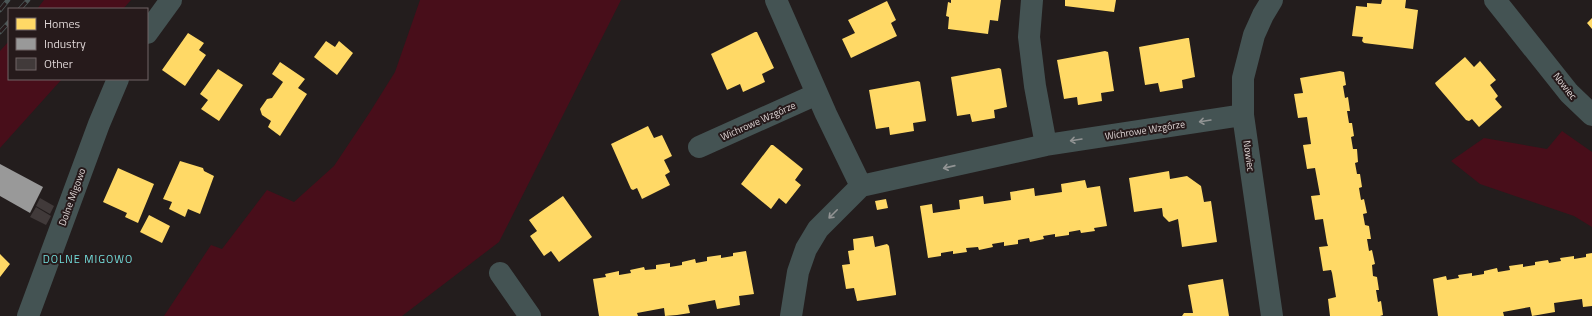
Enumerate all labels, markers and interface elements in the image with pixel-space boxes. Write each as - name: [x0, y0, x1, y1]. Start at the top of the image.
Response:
- legend: [8, 8, 148, 80]
- text: Homes: [44, 14, 80, 33]
- text: Industry: [44, 34, 86, 53]
- text: Other: [44, 54, 73, 73]
- street label: Nowiec: [1549, 69, 1581, 103]
- street label: Wichrowe Wzgórze: [718, 98, 798, 144]
- street label: Wichrowe Wzgórze: [1104, 116, 1186, 144]
- one-way arrow: [1198, 117, 1211, 125]
- one-way arrow: [1070, 136, 1083, 144]
- street label: Nowiec: [1239, 140, 1259, 172]
- one-way arrow: [943, 163, 956, 171]
- street label: Dolne Migowo: [55, 166, 89, 228]
- one-way arrow: [828, 209, 838, 219]
- district label: DOLNE MIGOWO: [43, 251, 133, 267]

